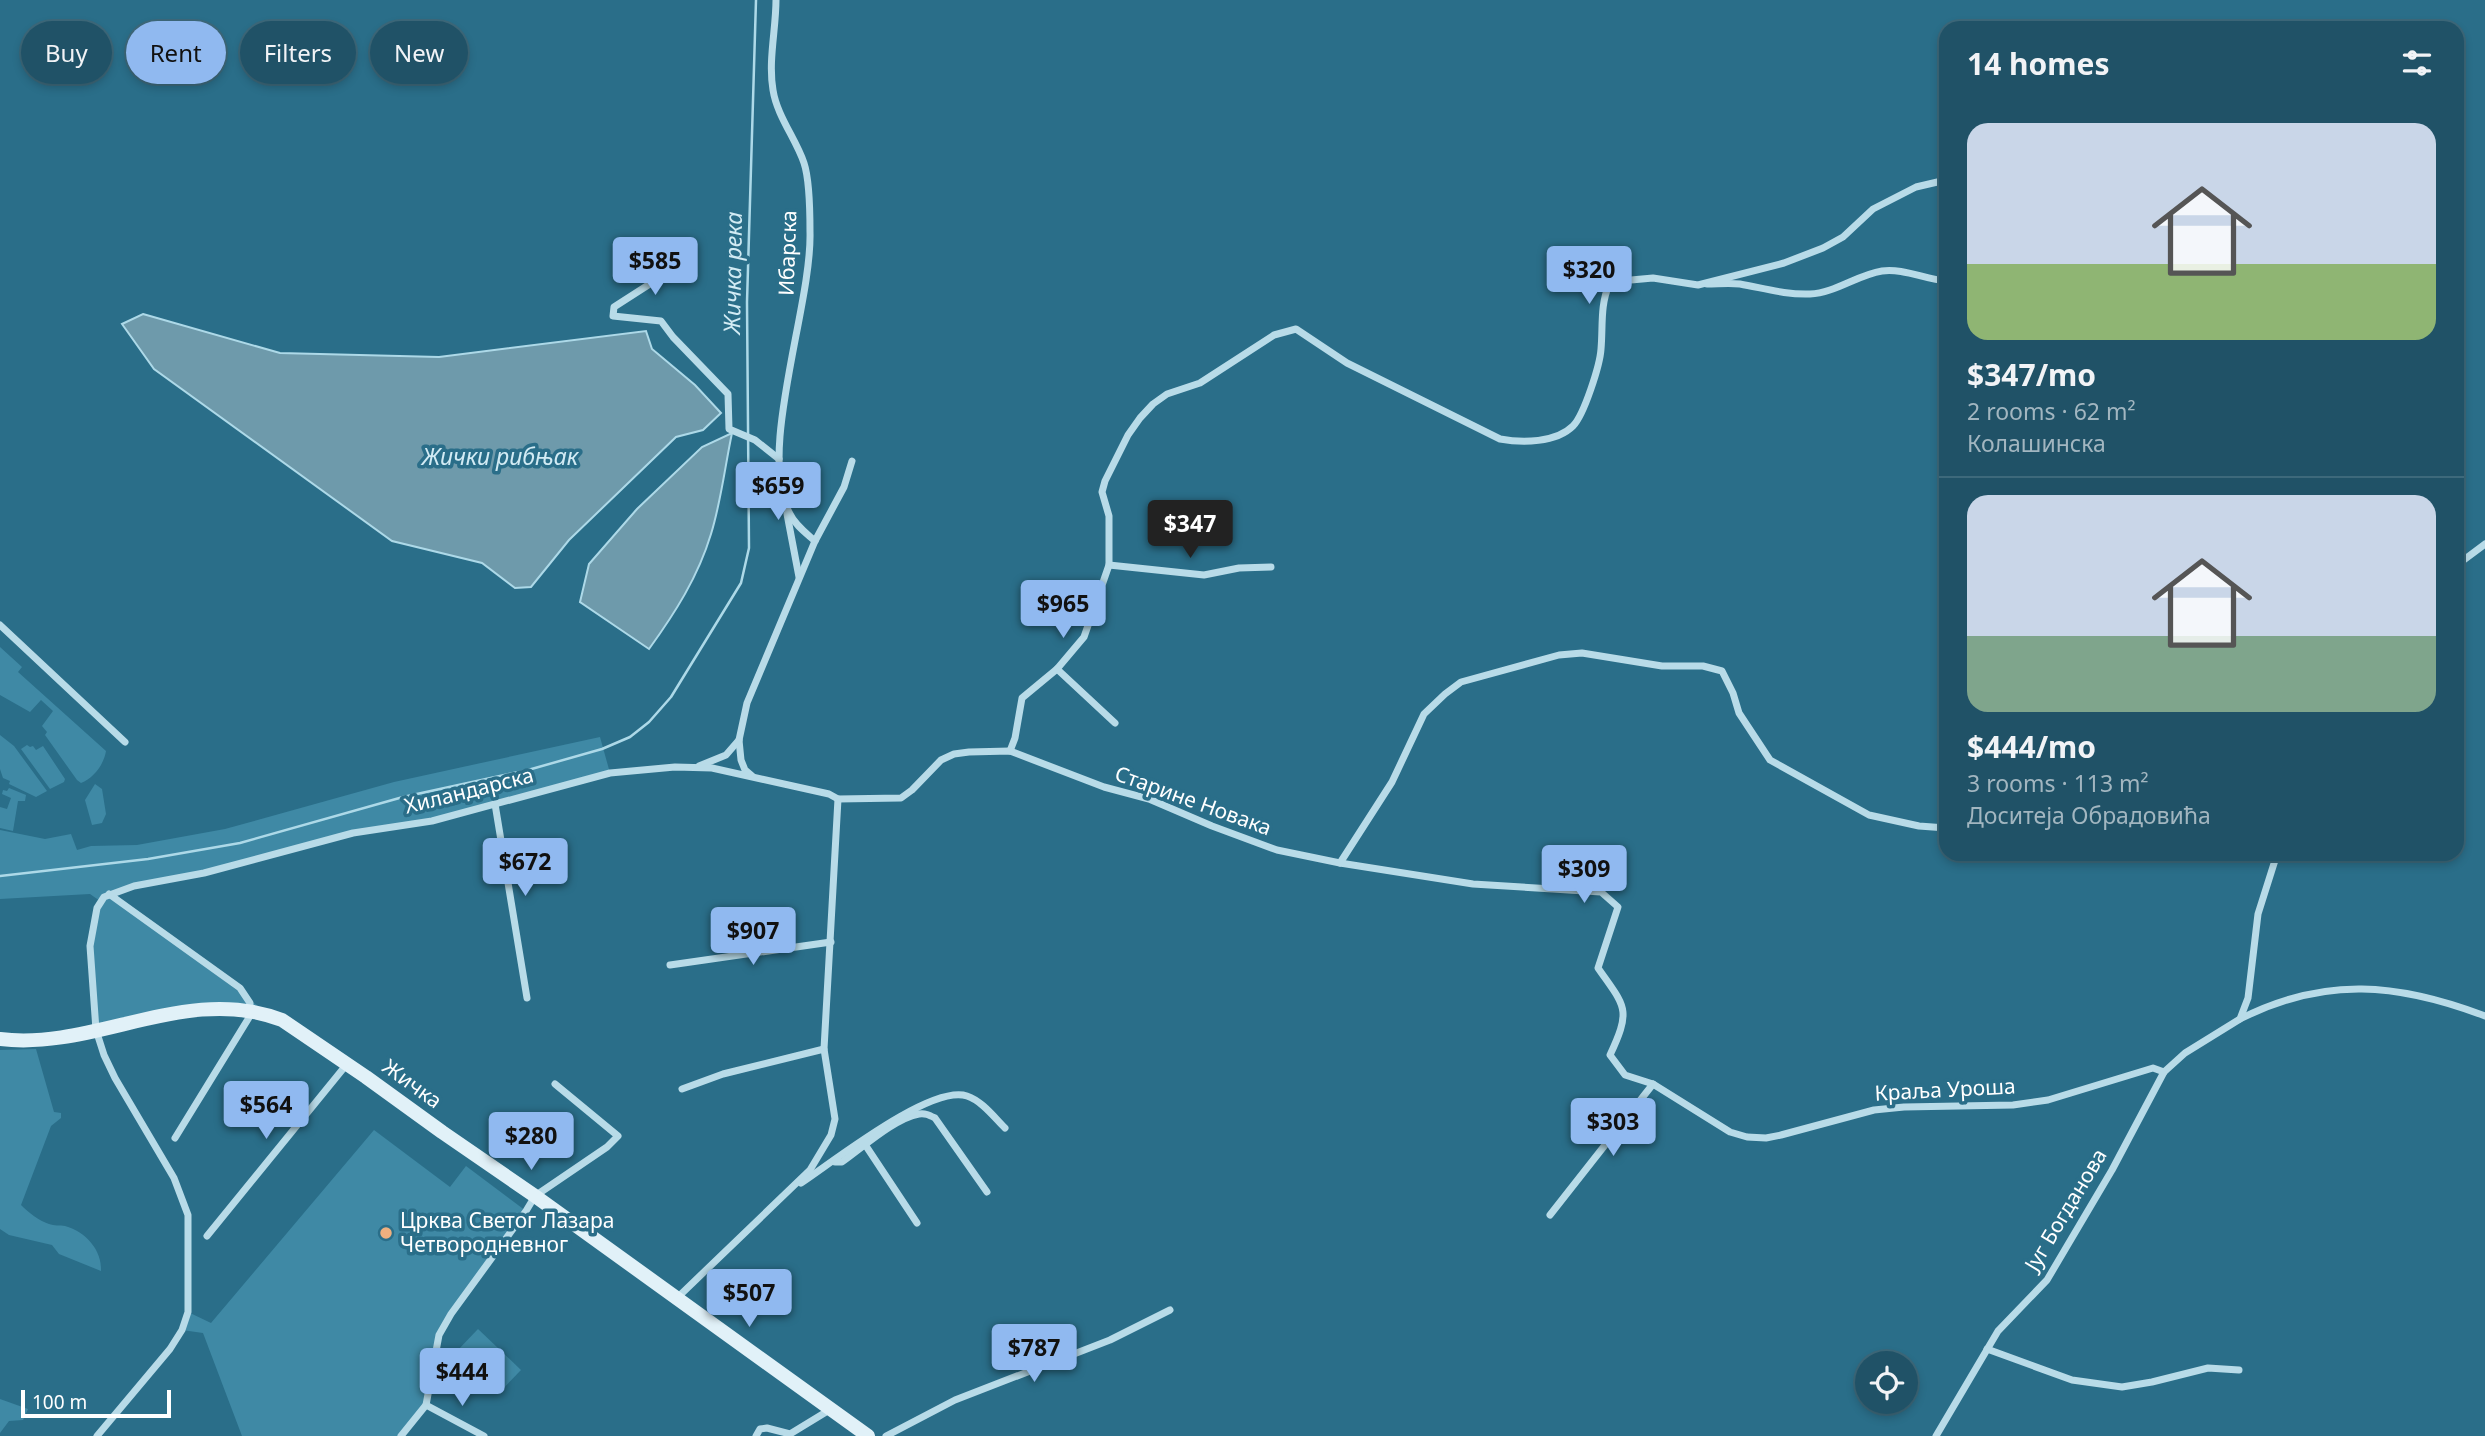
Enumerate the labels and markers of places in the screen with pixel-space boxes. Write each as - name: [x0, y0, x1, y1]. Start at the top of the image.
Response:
- pin: $585: [614, 238, 696, 297]
- pin: $320: [1548, 246, 1630, 306]
- pin: $659: [737, 462, 819, 522]
- pin: $347: [1149, 500, 1231, 560]
- pin: $965: [1022, 580, 1104, 640]
- pin: $672: [484, 838, 566, 898]
- pin: $309: [1543, 846, 1625, 905]
- pin: $907: [712, 908, 794, 967]
- pin: $564: [225, 1082, 307, 1141]
- pin: $303: [1572, 1098, 1654, 1158]
- pin: $280: [490, 1112, 572, 1172]
- place label: Црква Светог Лазара Четвородневног: [400, 1206, 614, 1258]
- marker: Црква Светог Лазара Четвородневног: [378, 1225, 394, 1241]
- pin: $507: [708, 1270, 790, 1329]
- pin: $787: [993, 1324, 1075, 1384]
- pin: $444: [421, 1348, 503, 1408]

